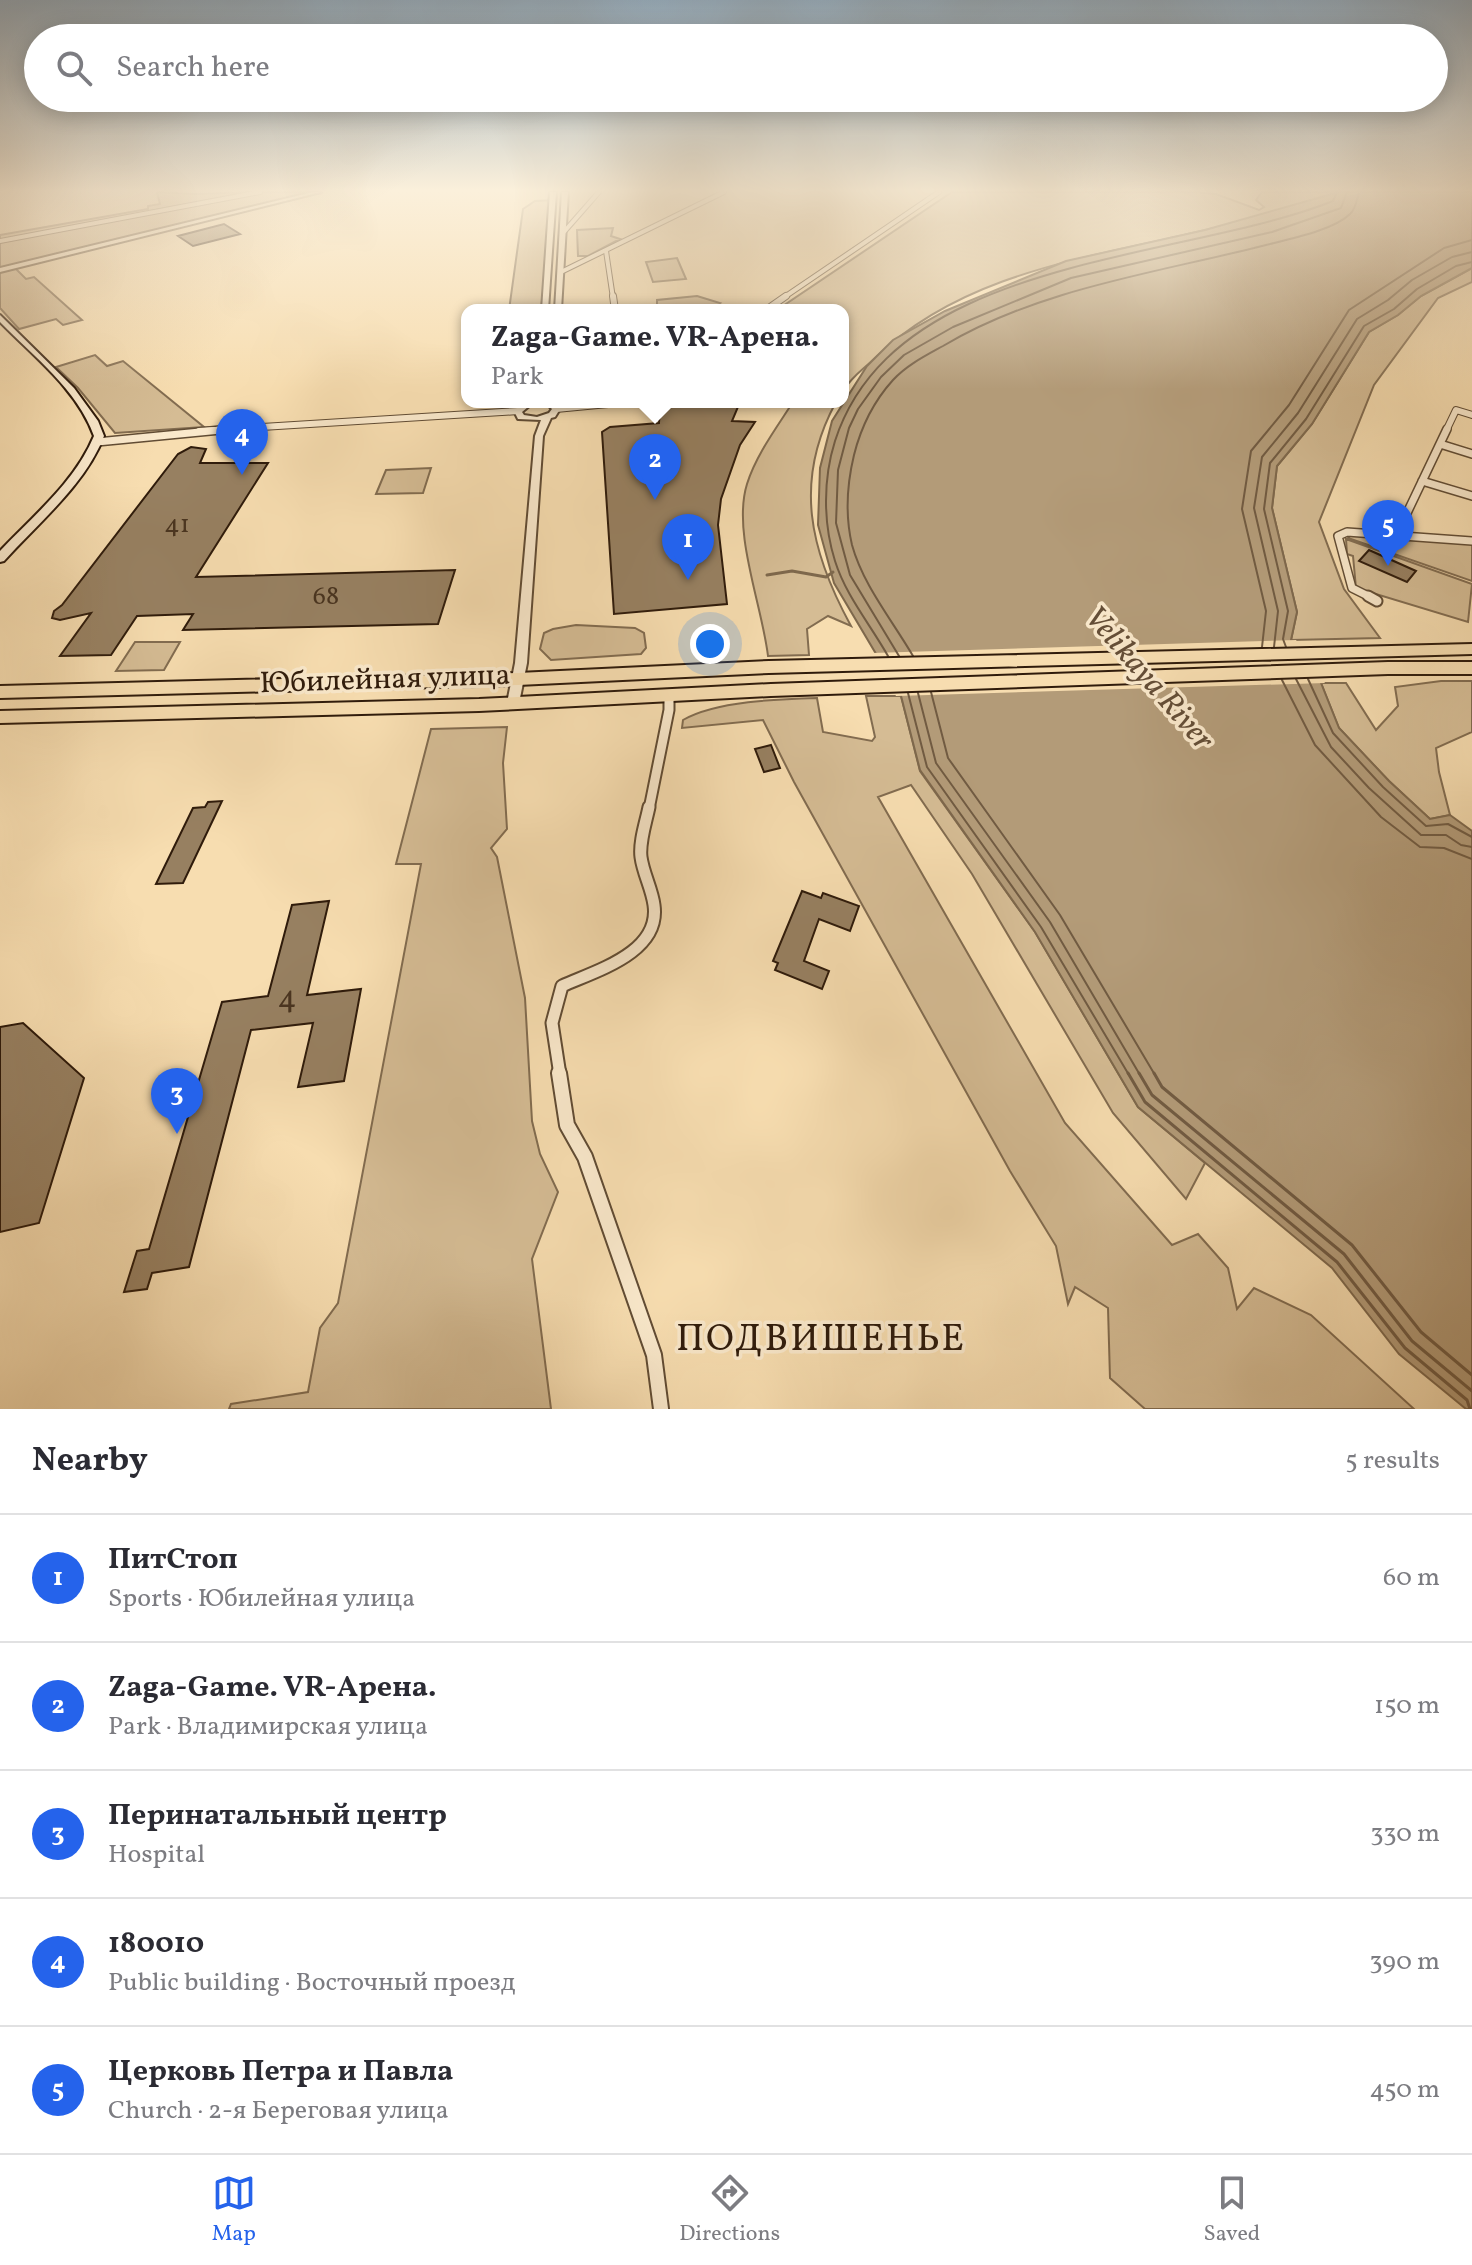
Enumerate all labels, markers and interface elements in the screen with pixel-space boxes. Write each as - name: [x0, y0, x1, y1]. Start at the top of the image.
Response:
- search box: [24, 24, 1448, 112]
- icon: search: [52, 46, 96, 90]
- text: Search here: [116, 47, 270, 89]
- popup: [461, 304, 849, 408]
- text: Zaga-Game. VR-Арена.: [491, 317, 819, 359]
- text: Park: [491, 359, 544, 395]
- pin: 4: [216, 409, 268, 475]
- pin: 2: [629, 434, 681, 500]
- pin: 5: [1362, 500, 1414, 566]
- house number: 41: [164, 507, 190, 543]
- pin: 1: [662, 514, 714, 580]
- house number: 68: [313, 579, 339, 615]
- water label: Velikaya River: [1072, 597, 1224, 762]
- your location: [690, 624, 730, 664]
- street label: Юбилейная улица: [259, 655, 511, 705]
- house number: 4: [277, 977, 297, 1021]
- pin: 3: [151, 1068, 203, 1134]
- district label: ПОДВИШЕНЬЕ: [676, 1314, 966, 1367]
- text: Nearby: [32, 1438, 148, 1485]
- text: 5 results: [1345, 1443, 1440, 1479]
- text: ПитСтоп: [108, 1539, 238, 1581]
- text: 1: [53, 1560, 63, 1596]
- text: 60 m: [1383, 1560, 1440, 1596]
- text: Sports · Юбилейная улица: [108, 1581, 415, 1617]
- text: Zaga-Game. VR-Арена.: [108, 1667, 437, 1709]
- text: 2: [51, 1688, 65, 1724]
- text: 150 m: [1374, 1688, 1440, 1724]
- text: Park · Владимирская улица: [108, 1709, 428, 1745]
- text: Перинатальный центр: [108, 1795, 447, 1837]
- text: 3: [51, 1816, 65, 1852]
- text: 330 m: [1370, 1816, 1440, 1852]
- text: Hospital: [108, 1837, 205, 1873]
- text: 180010: [108, 1923, 204, 1965]
- text: 4: [50, 1944, 66, 1980]
- text: 390 m: [1369, 1944, 1440, 1980]
- text: Public building · Восточный проезд: [108, 1965, 515, 2001]
- text: Церковь Петра и Павла: [108, 2051, 453, 2093]
- text: 5: [52, 2072, 64, 2108]
- text: 450 m: [1369, 2072, 1440, 2108]
- text: Church · 2-я Береговая улица: [108, 2093, 449, 2129]
- tab: Map: [212, 2171, 256, 2250]
- tab: Directions: [679, 2171, 780, 2250]
- tab: Saved: [1204, 2171, 1260, 2250]

